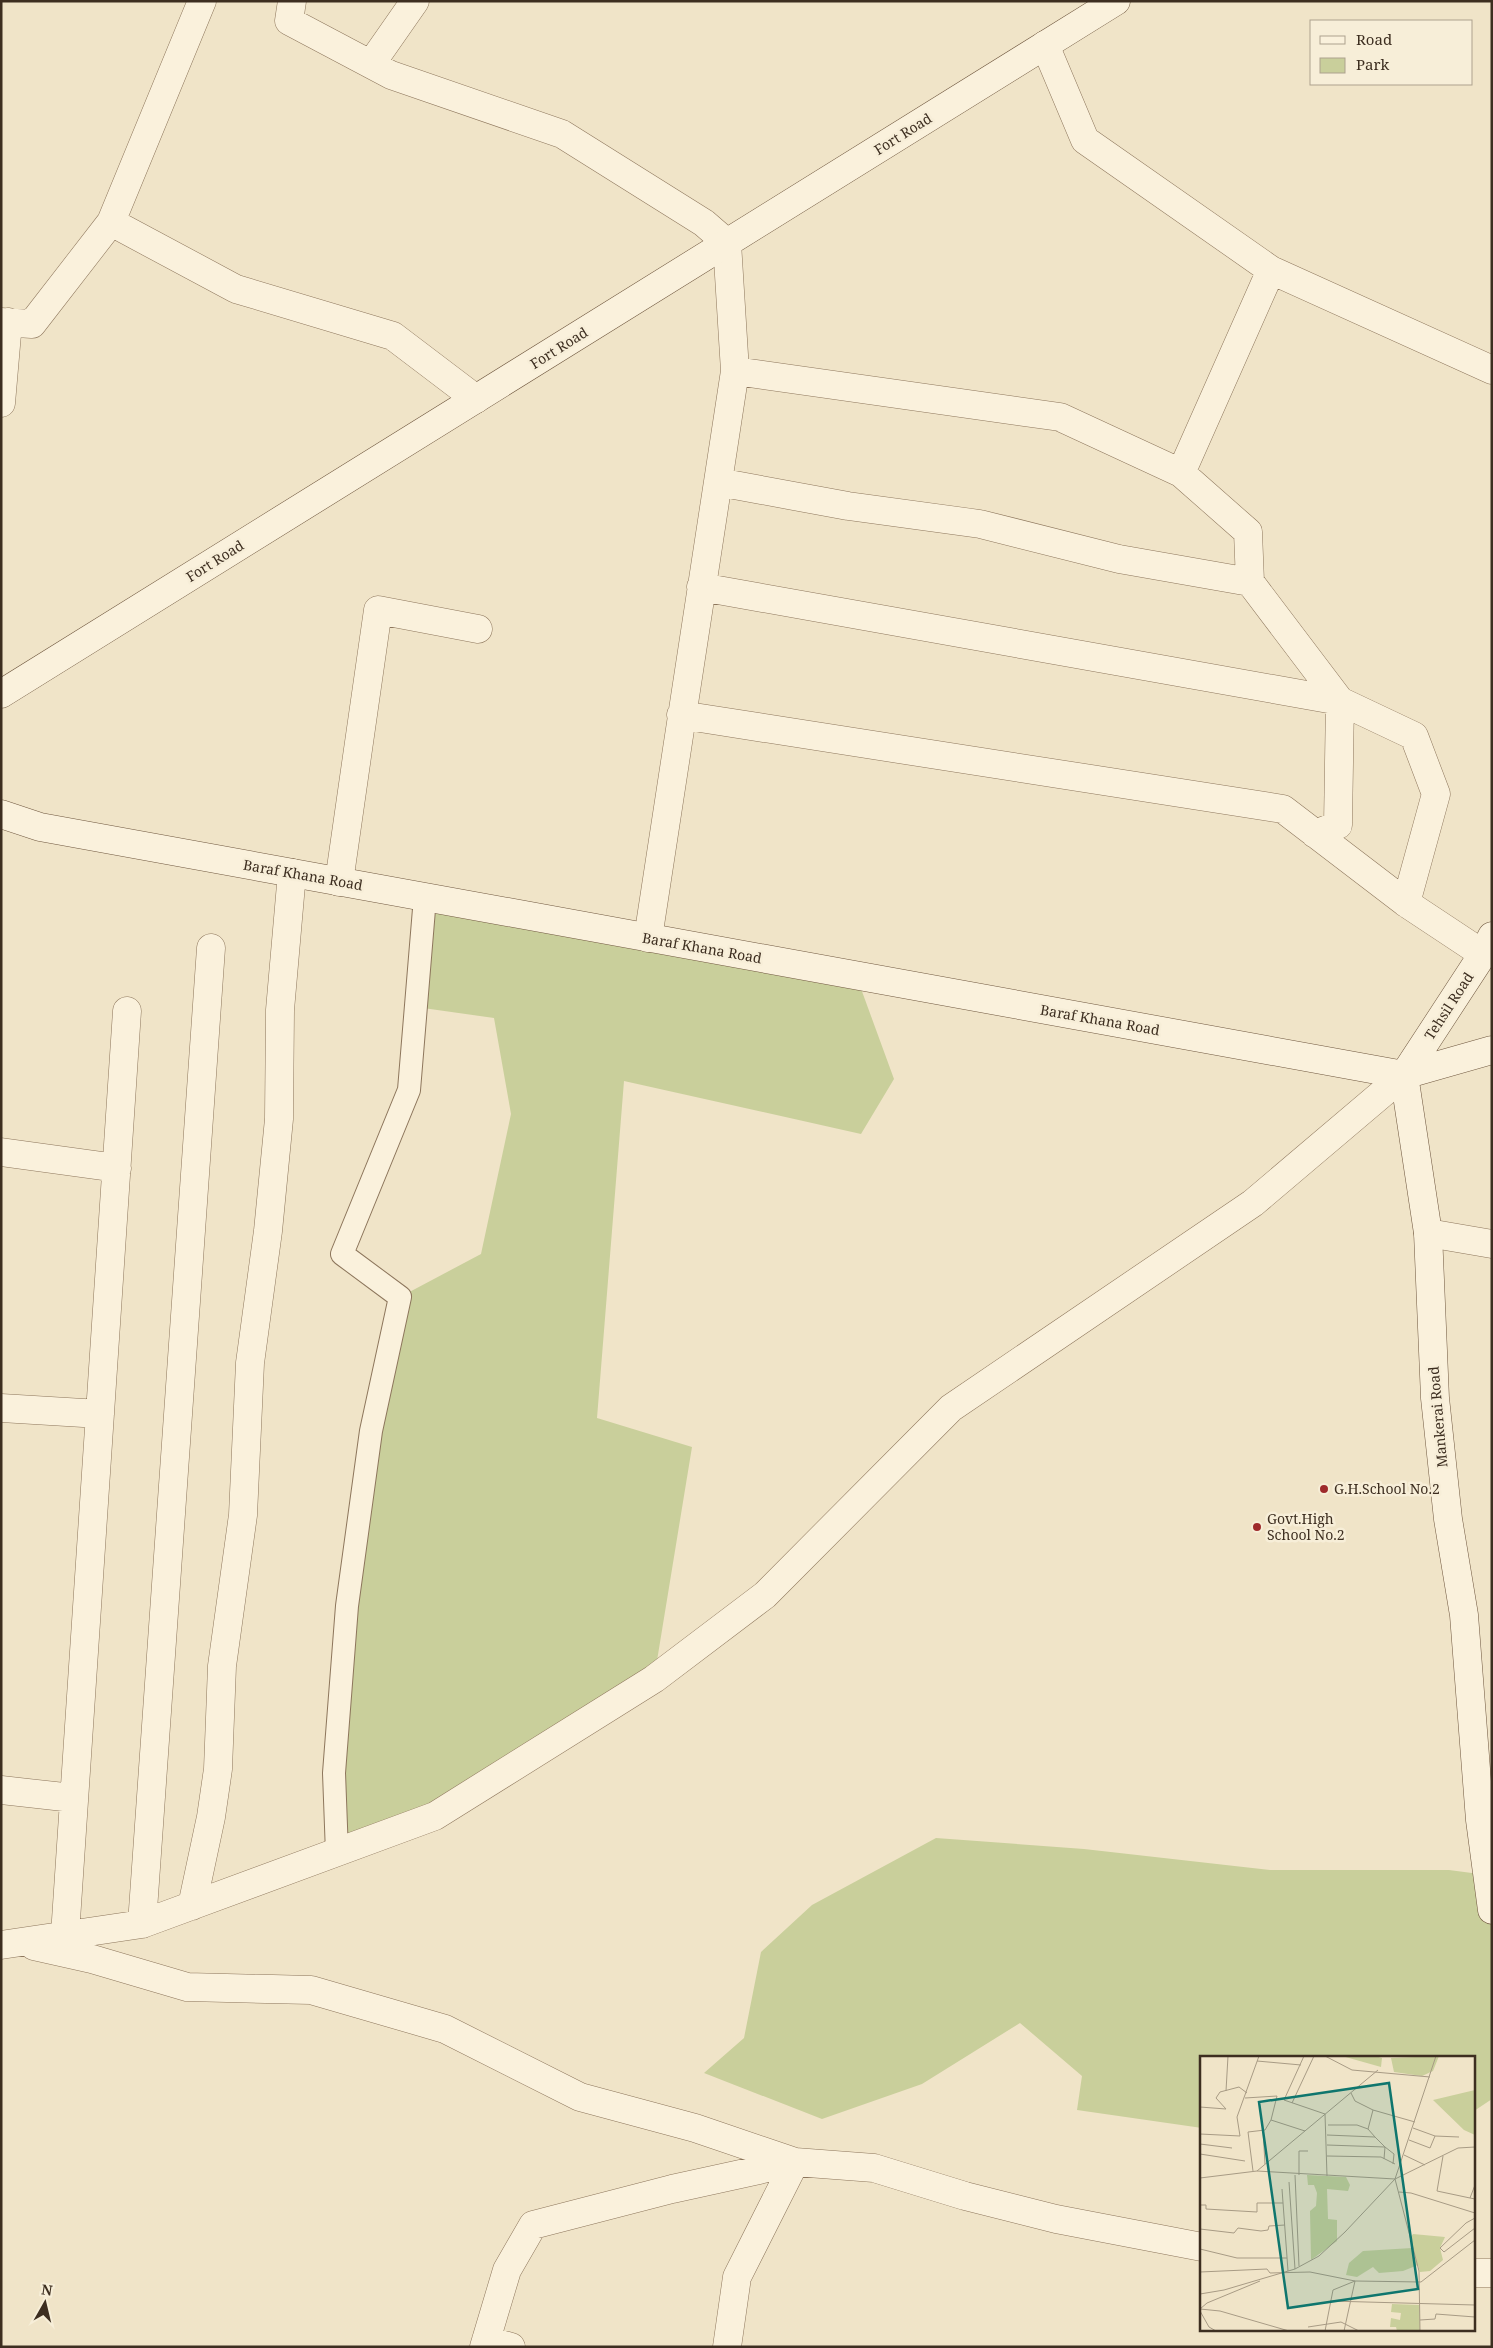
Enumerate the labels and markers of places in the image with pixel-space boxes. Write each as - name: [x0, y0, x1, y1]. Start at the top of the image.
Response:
- place label: G.H.School No.2: [1334, 1479, 1440, 1498]
- marker: G.H.School No.2: [1318, 1483, 1330, 1495]
- place label: Govt.High School No.2: [1267, 1509, 1345, 1544]
- marker: Govt.High School No.2: [1251, 1521, 1263, 1533]

